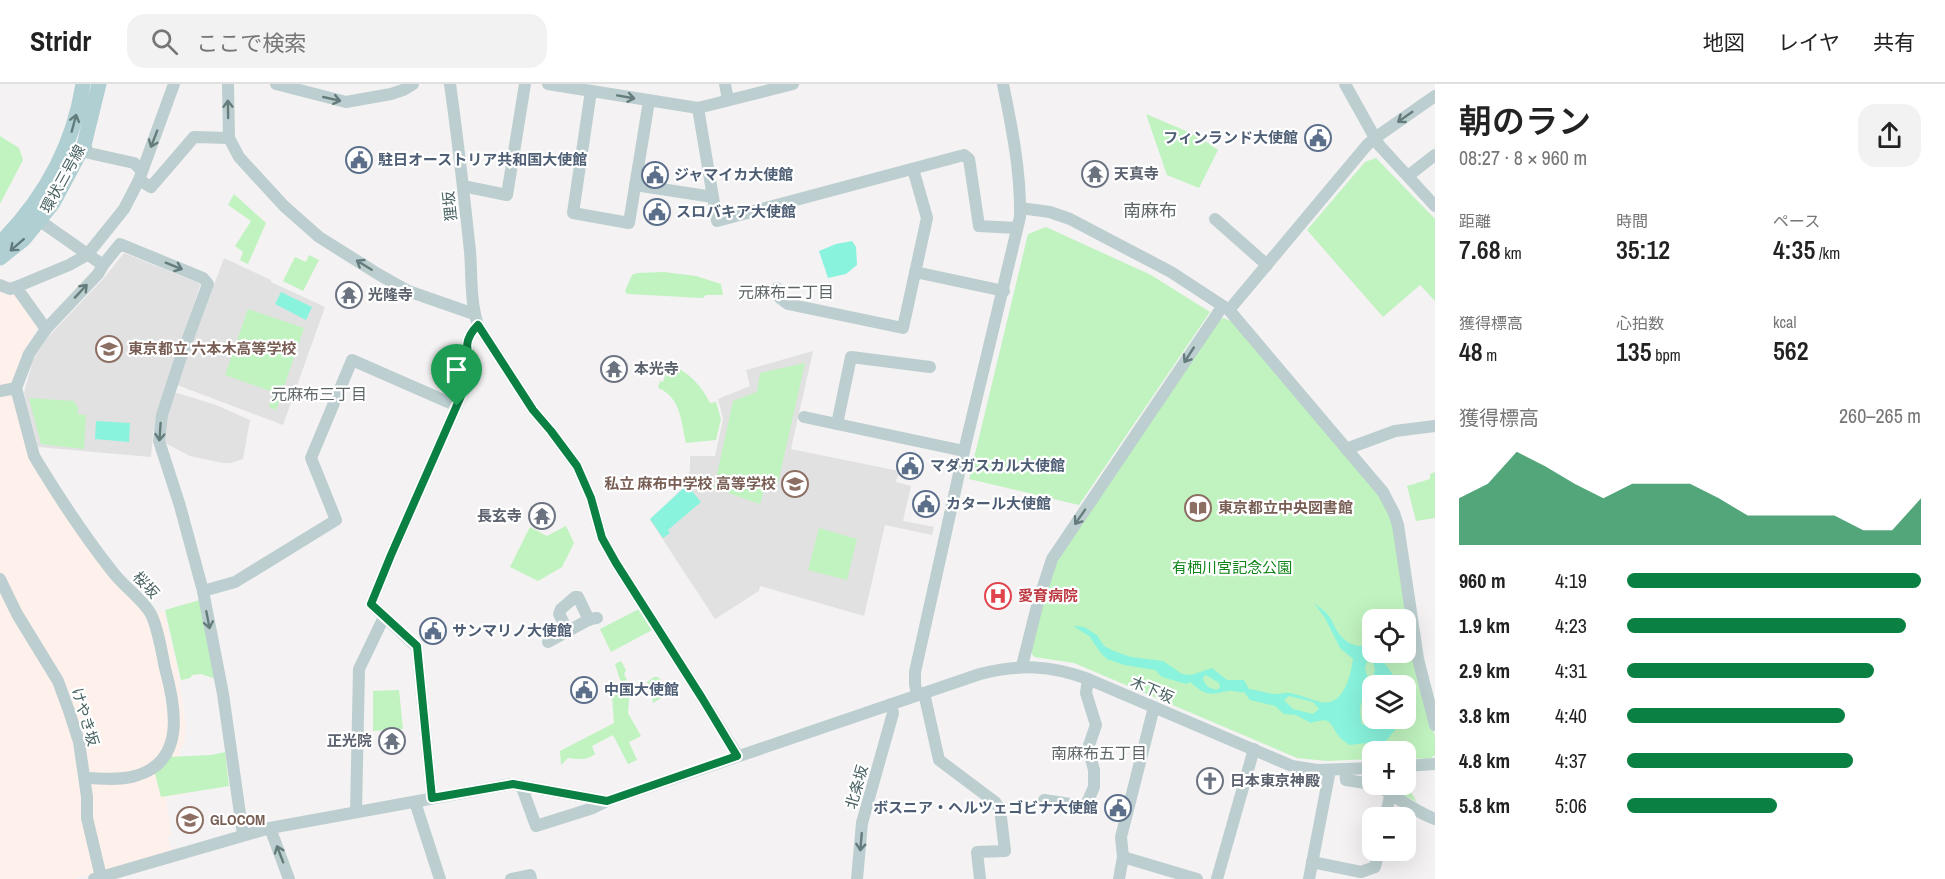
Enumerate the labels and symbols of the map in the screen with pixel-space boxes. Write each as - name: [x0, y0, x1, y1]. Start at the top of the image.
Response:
- one-way arrow: [616, 92, 635, 103]
- one-way arrow: [322, 94, 341, 105]
- one-way arrow: [223, 100, 234, 120]
- one-way arrow: [1397, 111, 1414, 123]
- one-way arrow: [68, 114, 80, 133]
- public building icon: フィンランド大使館: [1303, 123, 1333, 153]
- place label: フィンランド大使館: [1163, 127, 1298, 148]
- one-way arrow: [147, 129, 158, 148]
- street label: 環状三号線: [35, 141, 90, 217]
- public building icon: 駐日オーストリア共和国大使館: [344, 145, 374, 175]
- place label: 駐日オーストリア共和国大使館: [378, 149, 587, 170]
- temple icon: 天真寺: [1080, 159, 1110, 189]
- public building icon: ジャマイカ大使館: [640, 160, 670, 190]
- place label: 天真寺: [1114, 163, 1159, 184]
- place label: ジャマイカ大使館: [674, 164, 793, 185]
- street label: 狸坂: [437, 190, 462, 222]
- public building icon: スロバキア大使館: [642, 197, 672, 227]
- district label: 南麻布: [1123, 198, 1177, 223]
- place label: スロバキア大使館: [676, 201, 796, 222]
- one-way arrow: [9, 238, 24, 252]
- one-way arrow: [356, 258, 373, 270]
- one-way arrow: [164, 261, 183, 272]
- temple icon: 光隆寺: [334, 280, 364, 310]
- district label: 元麻布二丁目: [738, 281, 834, 303]
- one-way arrow: [74, 283, 88, 298]
- place label: 光隆寺: [368, 284, 413, 305]
- school or university icon: 東京都立 六本木高等学校: [94, 334, 124, 364]
- place label: 東京都立 六本木高等学校: [128, 338, 296, 359]
- pin: [431, 344, 482, 406]
- one-way arrow: [1183, 346, 1195, 363]
- temple icon: 本光寺: [599, 354, 629, 384]
- place label: 本光寺: [634, 358, 679, 379]
- district label: 元麻布三丁目: [271, 383, 367, 405]
- one-way arrow: [154, 422, 165, 441]
- public building icon: マダガスカル大使館: [895, 451, 925, 481]
- place label: マダガスカル大使館: [930, 455, 1065, 476]
- school or university icon: 私立 麻布中学校 高等学校: [780, 469, 810, 499]
- place label: 私立 麻布中学校 高等学校: [604, 473, 776, 494]
- public building icon: カタール大使館: [911, 489, 941, 519]
- place label: カタール大使館: [946, 493, 1051, 514]
- library icon: 東京都立中央図書館: [1183, 493, 1213, 523]
- place label: 東京都立中央図書館: [1218, 497, 1353, 518]
- temple icon: 長玄寺: [527, 501, 557, 531]
- place label: 長玄寺: [477, 505, 522, 526]
- one-way arrow: [1074, 508, 1086, 524]
- park label: 有栖川宮記念公園: [1172, 557, 1292, 578]
- street label: 桜坂: [128, 567, 164, 603]
- hospital icon: 愛育病院: [983, 581, 1013, 611]
- place label: 愛育病院: [1018, 585, 1078, 606]
- one-way arrow: [203, 610, 214, 629]
- public building icon: サンマリノ大使館: [418, 616, 448, 646]
- place label: サンマリノ大使館: [452, 620, 572, 641]
- street label: 木下坂: [1127, 671, 1177, 708]
- public building icon: 中国大使館: [569, 675, 599, 705]
- place label: 中国大使館: [604, 679, 679, 700]
- street label: けやき坂: [67, 685, 104, 749]
- temple icon: 正光院: [377, 726, 407, 756]
- place label: 正光院: [327, 730, 372, 751]
- district label: 南麻布五丁目: [1051, 742, 1147, 764]
- street label: 北条坂: [840, 762, 873, 811]
- church icon: 日本東京神殿: [1195, 766, 1225, 796]
- place label: 日本東京神殿: [1230, 770, 1320, 791]
- public building icon: ボスニア・ヘルツェゴビナ大使館: [1103, 793, 1133, 823]
- place label: ボスニア・ヘルツェゴビナ大使館: [873, 797, 1098, 818]
- school or university icon: GLOCOM: [175, 805, 205, 835]
- place label: GLOCOM: [210, 809, 265, 830]
- one-way arrow: [855, 831, 866, 851]
- one-way arrow: [273, 845, 284, 864]

